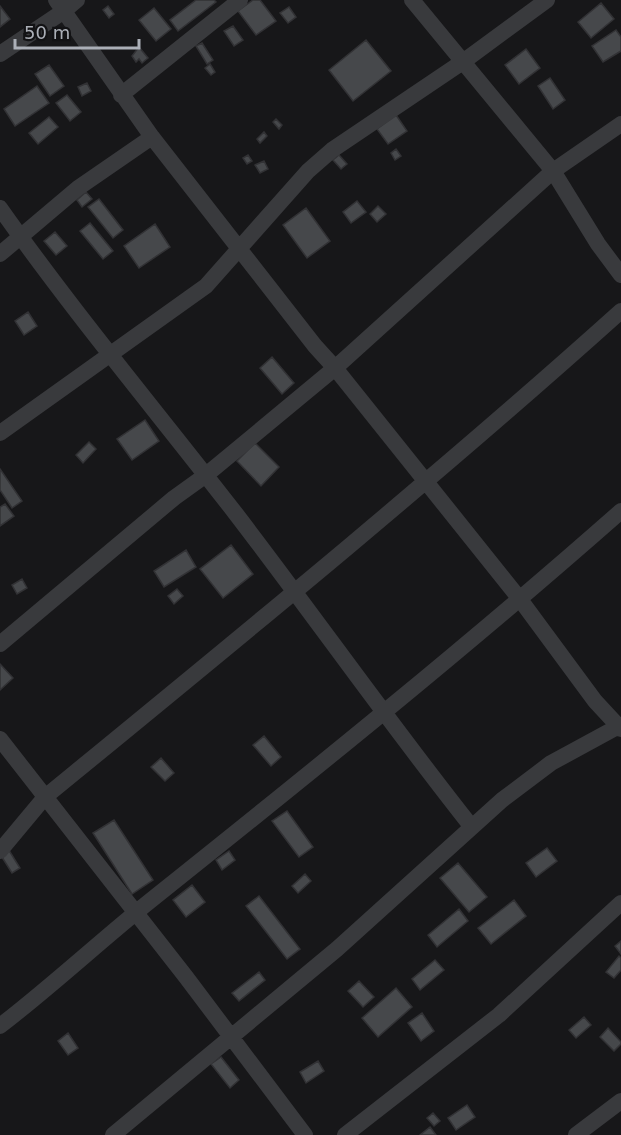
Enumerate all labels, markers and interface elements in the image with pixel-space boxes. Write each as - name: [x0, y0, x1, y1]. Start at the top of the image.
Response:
- scale bar: [15, 12, 140, 50]
- text: 50 m: [24, 22, 70, 43]

